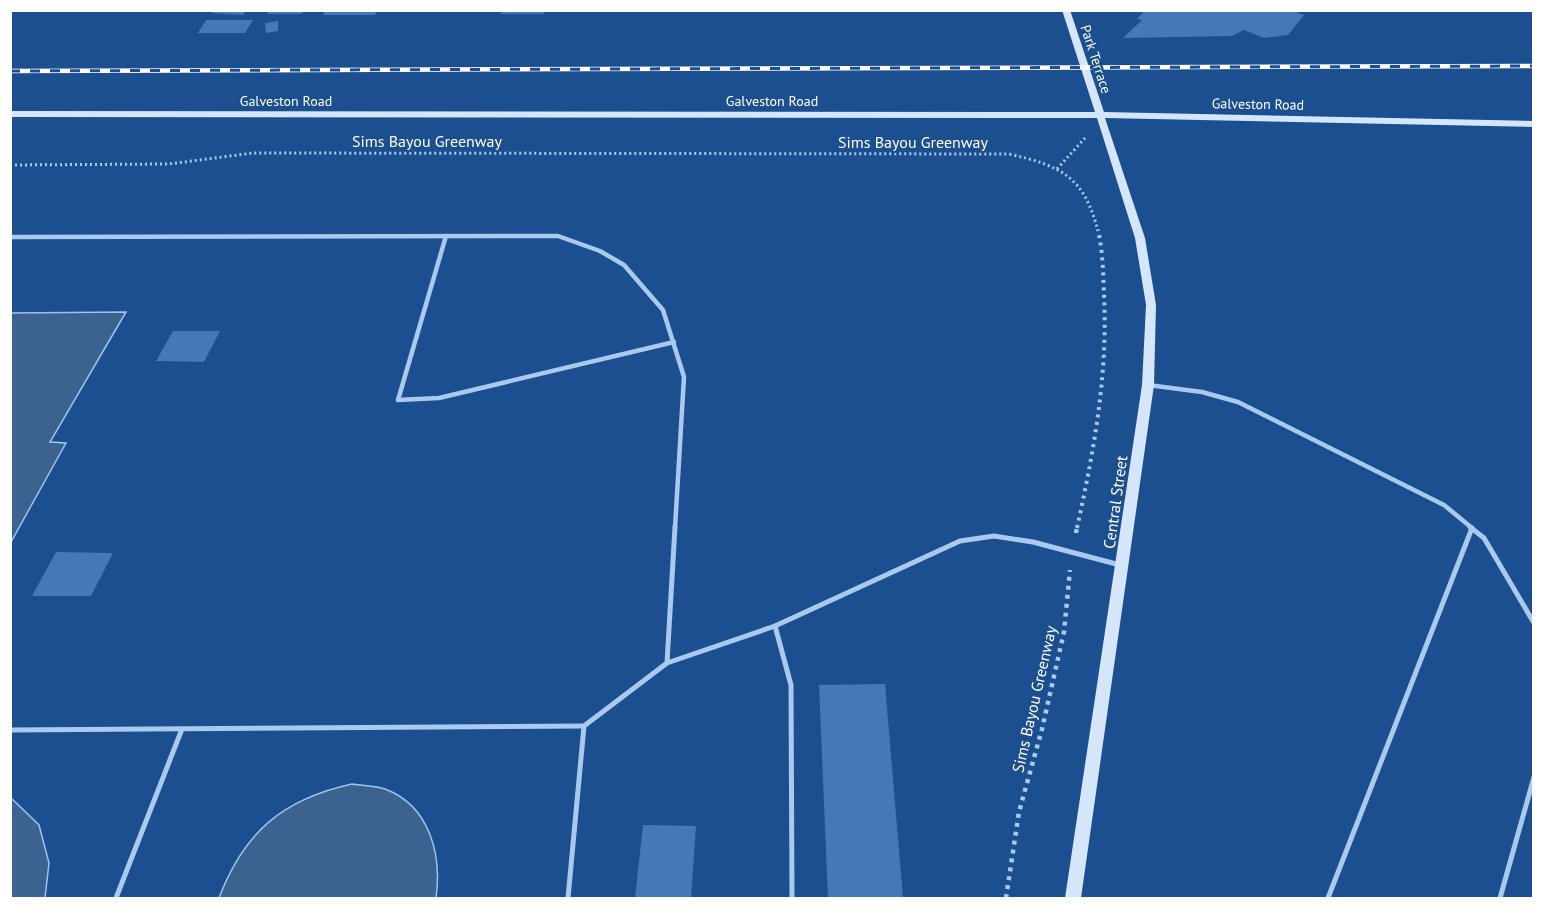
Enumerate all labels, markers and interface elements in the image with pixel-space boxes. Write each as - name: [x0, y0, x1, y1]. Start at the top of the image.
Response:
- street label: Park Terrace: [1076, 22, 1116, 96]
- street label: Galveston Road: [240, 92, 332, 110]
- street label: Galveston Road: [726, 92, 818, 110]
- street label: Galveston Road: [1212, 94, 1304, 114]
- street label: Sims Bayou Greenway: [352, 131, 503, 151]
- street label: Sims Bayou Greenway: [838, 132, 989, 152]
- street label: Central Street: [1099, 453, 1132, 550]
- street label: Sims Bayou Greenway: [1007, 623, 1061, 774]

